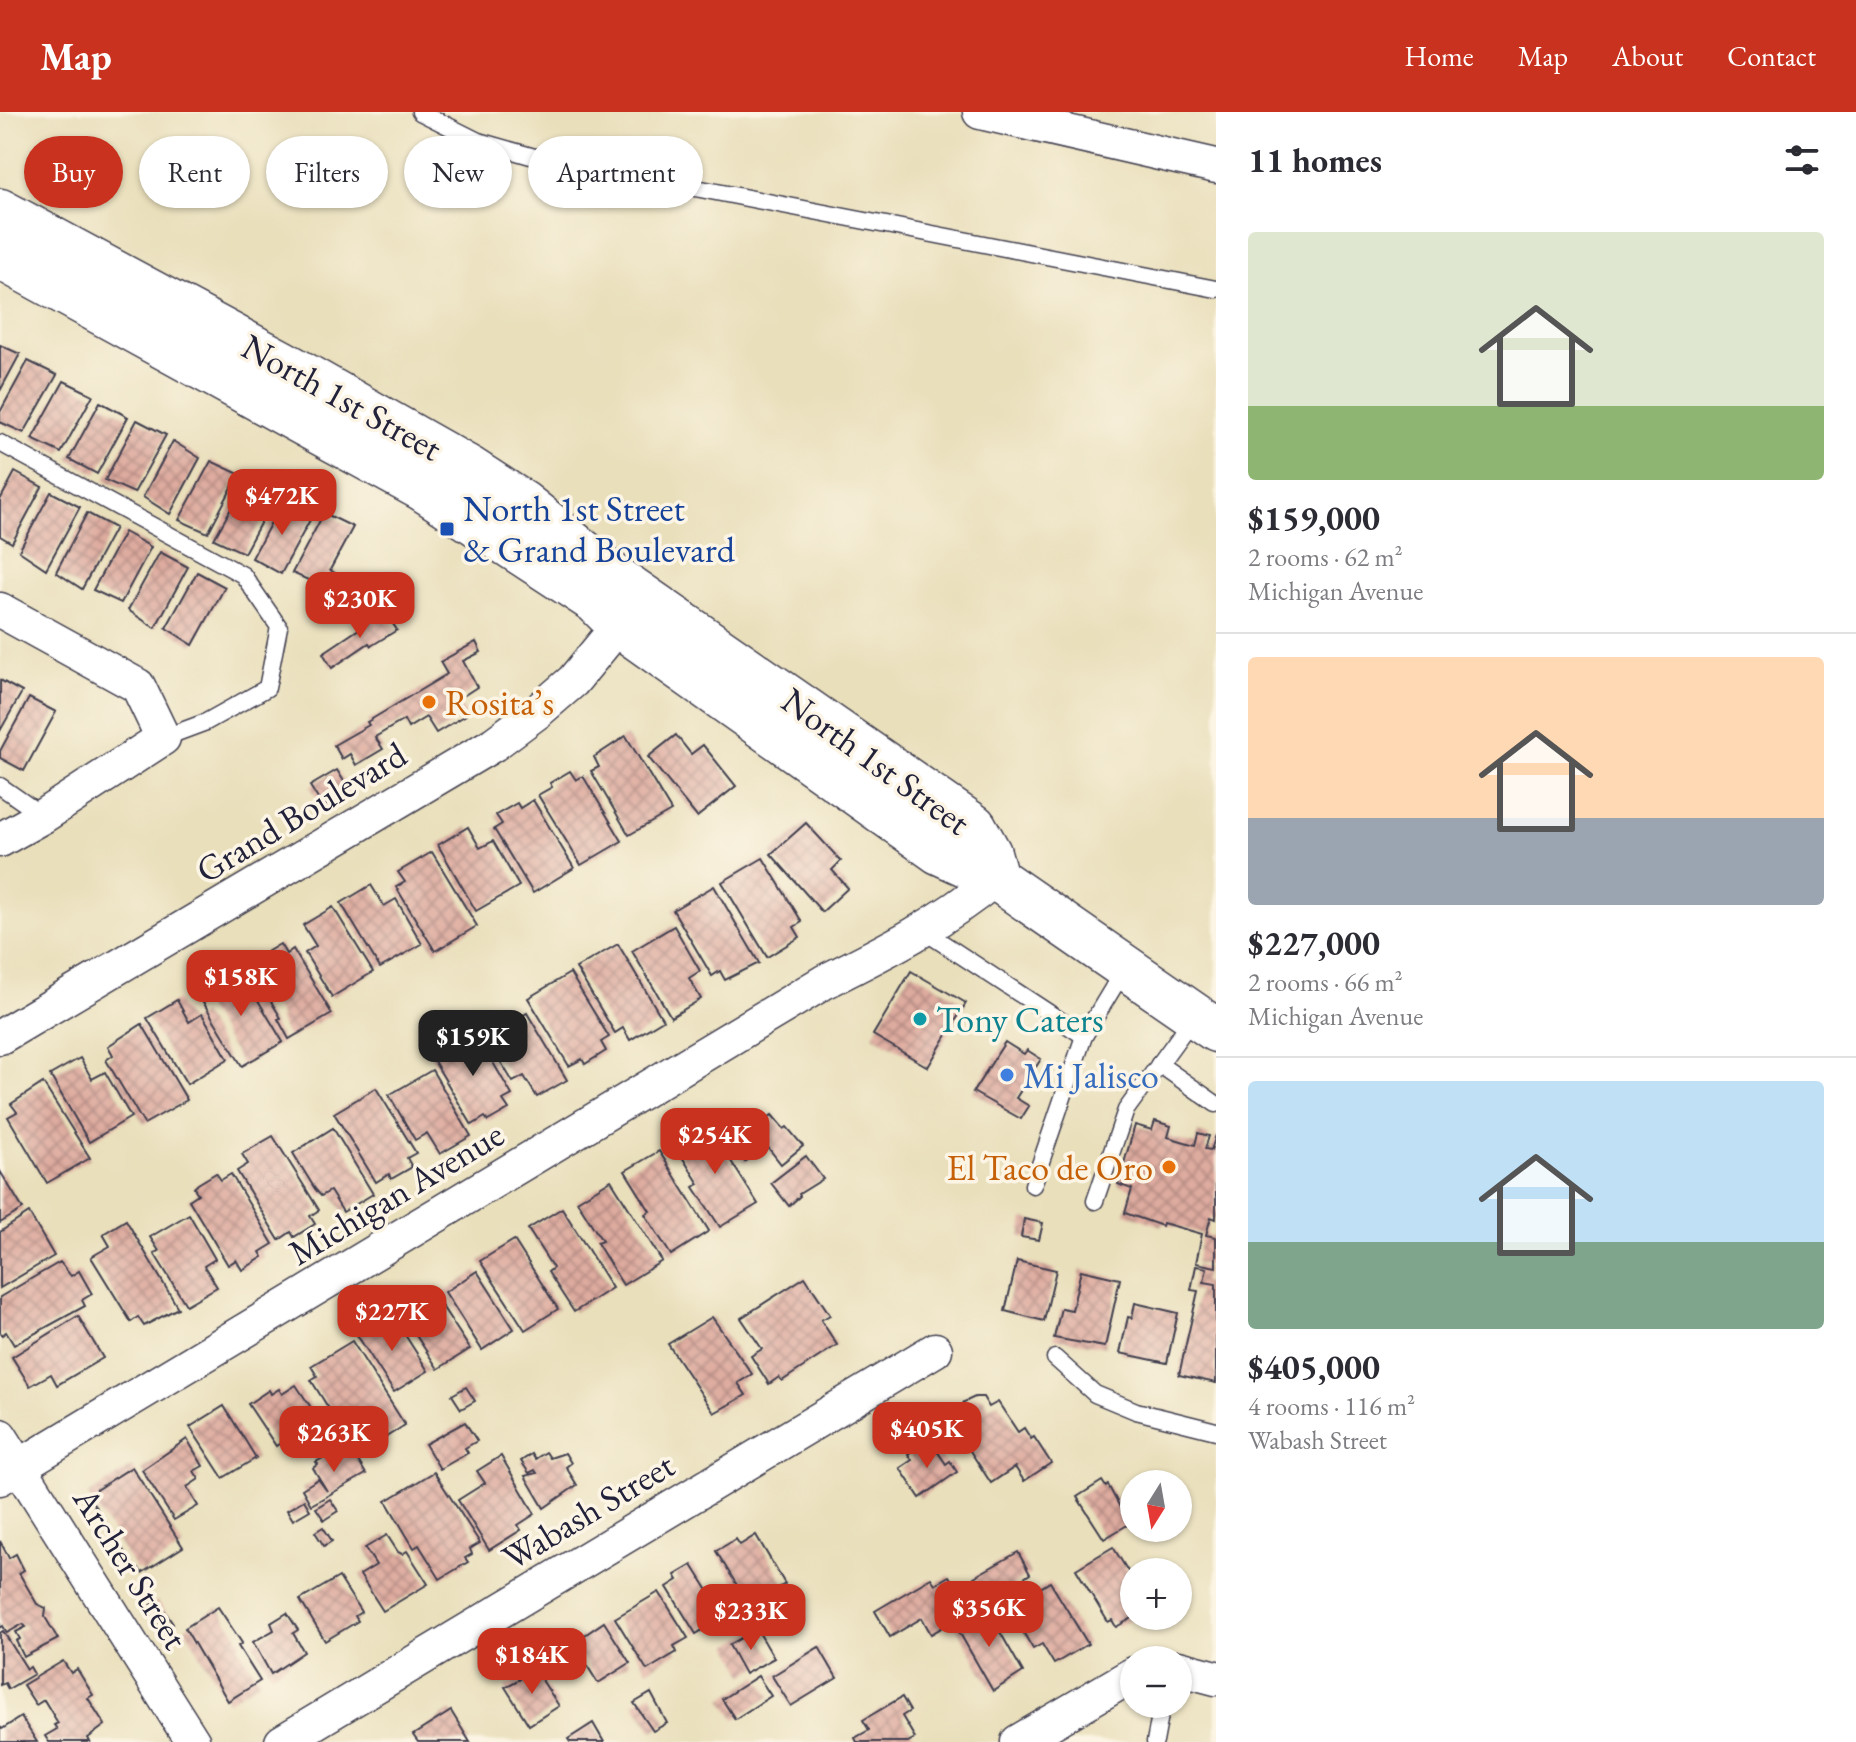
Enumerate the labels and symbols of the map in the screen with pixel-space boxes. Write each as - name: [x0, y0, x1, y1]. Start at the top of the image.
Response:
- street label: North 1st Street: [234, 323, 451, 472]
- pin: $472K: [226, 469, 338, 537]
- place label: North 1st Street & Grand Boulevard: [463, 485, 736, 573]
- marker: North 1st Street & Grand Boulevard: [438, 520, 456, 538]
- pin: $230K: [304, 572, 416, 640]
- street label: North 1st Street: [772, 677, 980, 846]
- place label: Rosita’s: [445, 679, 554, 726]
- marker: Rosita’s: [420, 693, 438, 711]
- street label: Grand Boulevard: [187, 730, 416, 893]
- pin: $158K: [185, 950, 297, 1018]
- place label: Tony Caters: [936, 996, 1104, 1043]
- pin: $159K: [417, 1010, 529, 1078]
- marker: Tony Caters: [911, 1010, 929, 1028]
- place label: Mi Jalisco: [1023, 1052, 1159, 1099]
- marker: Mi Jalisco: [998, 1066, 1016, 1084]
- pin: $254K: [659, 1108, 771, 1176]
- street label: Michigan Avenue: [280, 1110, 512, 1276]
- place label: El Taco de Oro: [946, 1144, 1153, 1191]
- marker: El Taco de Oro: [1160, 1158, 1178, 1176]
- pin: $227K: [336, 1285, 448, 1353]
- pin: $405K: [871, 1402, 983, 1470]
- pin: $263K: [278, 1406, 390, 1474]
- street label: Wabash Street: [493, 1441, 683, 1581]
- north arrow: [1120, 1470, 1192, 1542]
- street label: Archer Street: [62, 1477, 200, 1658]
- pin: $356K: [933, 1581, 1045, 1649]
- pin: $233K: [695, 1584, 807, 1652]
- pin: $184K: [476, 1628, 588, 1696]

